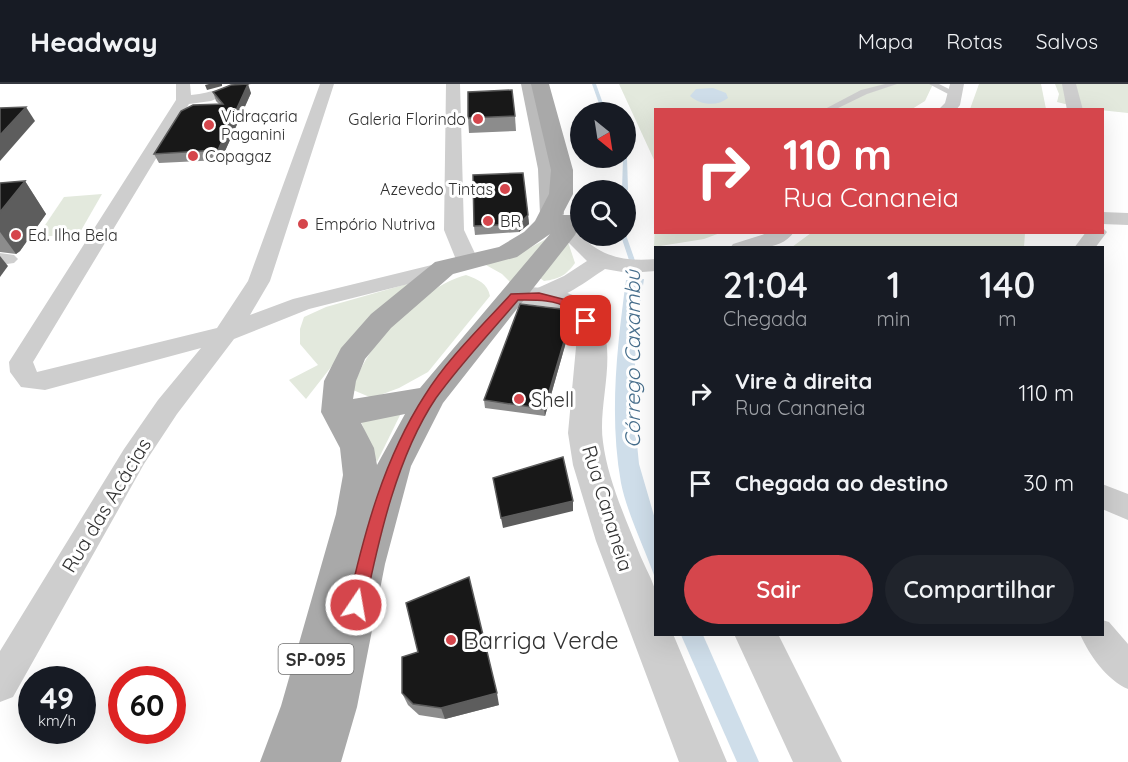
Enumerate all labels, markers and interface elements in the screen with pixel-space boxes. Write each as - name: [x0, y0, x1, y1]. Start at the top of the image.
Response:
- text: Headway: [30, 24, 158, 59]
- text: Mapa: [858, 28, 913, 54]
- text: Rotas: [946, 28, 1003, 54]
- text: Salvos: [1036, 28, 1098, 54]
- north arrow: [570, 102, 636, 168]
- map controls: [570, 102, 636, 246]
- place label: Vidraçaria Paganini: [221, 106, 298, 144]
- place label: Galeria Florindo: [348, 109, 466, 129]
- marker: Galeria Florindo: [471, 112, 485, 126]
- marker: Vidraçaria Paganini: [202, 118, 216, 132]
- text: 110 m: [783, 128, 892, 181]
- icon: right: [684, 132, 762, 210]
- place label: Copagaz: [205, 146, 272, 166]
- marker: Copagaz: [186, 149, 200, 163]
- place label: Azevedo Tintas: [380, 179, 493, 199]
- button: search: [570, 180, 636, 246]
- text: Rua Cananeia: [783, 180, 959, 214]
- marker: Azevedo Tintas: [498, 182, 512, 196]
- place label: BR: [500, 211, 521, 231]
- place label: Empório Nutriva: [315, 214, 436, 234]
- marker: BR: [481, 214, 495, 228]
- marker: Empório Nutriva: [296, 217, 310, 231]
- place label: Ed. Ilha Bela: [28, 225, 118, 245]
- marker: Ed. Ilha Bela: [9, 228, 23, 242]
- text: 21:04: [723, 262, 808, 307]
- text: 1: [887, 262, 901, 307]
- text: 140: [979, 262, 1035, 307]
- water label: Córrego Caxambú: [619, 269, 645, 448]
- pin: [560, 295, 611, 346]
- icon: arrive: [569, 304, 602, 337]
- text: Chegada: [723, 306, 807, 331]
- text: min: [877, 306, 911, 331]
- text: m: [998, 306, 1016, 331]
- text: Vire à direita: [735, 367, 872, 395]
- icon: right: [684, 377, 717, 410]
- text: 110 m: [1019, 379, 1074, 407]
- place label: Shell: [531, 387, 574, 412]
- marker: Shell: [512, 392, 526, 406]
- text: Rua Cananeia: [735, 395, 865, 420]
- street label: Rua das Acácias: [56, 433, 156, 577]
- street label: Rua Cananeia: [577, 442, 639, 574]
- icon: arrive: [684, 467, 717, 500]
- text: Chegada ao destino: [735, 469, 948, 497]
- text: 30 m: [1023, 469, 1074, 497]
- button: Sair: [684, 555, 873, 624]
- button: Compartilhar: [885, 555, 1074, 624]
- position arrow: [324, 573, 388, 637]
- place label: Barriga Verde: [463, 625, 619, 655]
- marker: Barriga Verde: [444, 633, 458, 647]
- road number: SP-095: [278, 644, 354, 674]
- speed limit sign: 60: [108, 666, 186, 744]
- text: 49: [40, 679, 74, 717]
- text: km/h: [38, 711, 76, 730]

